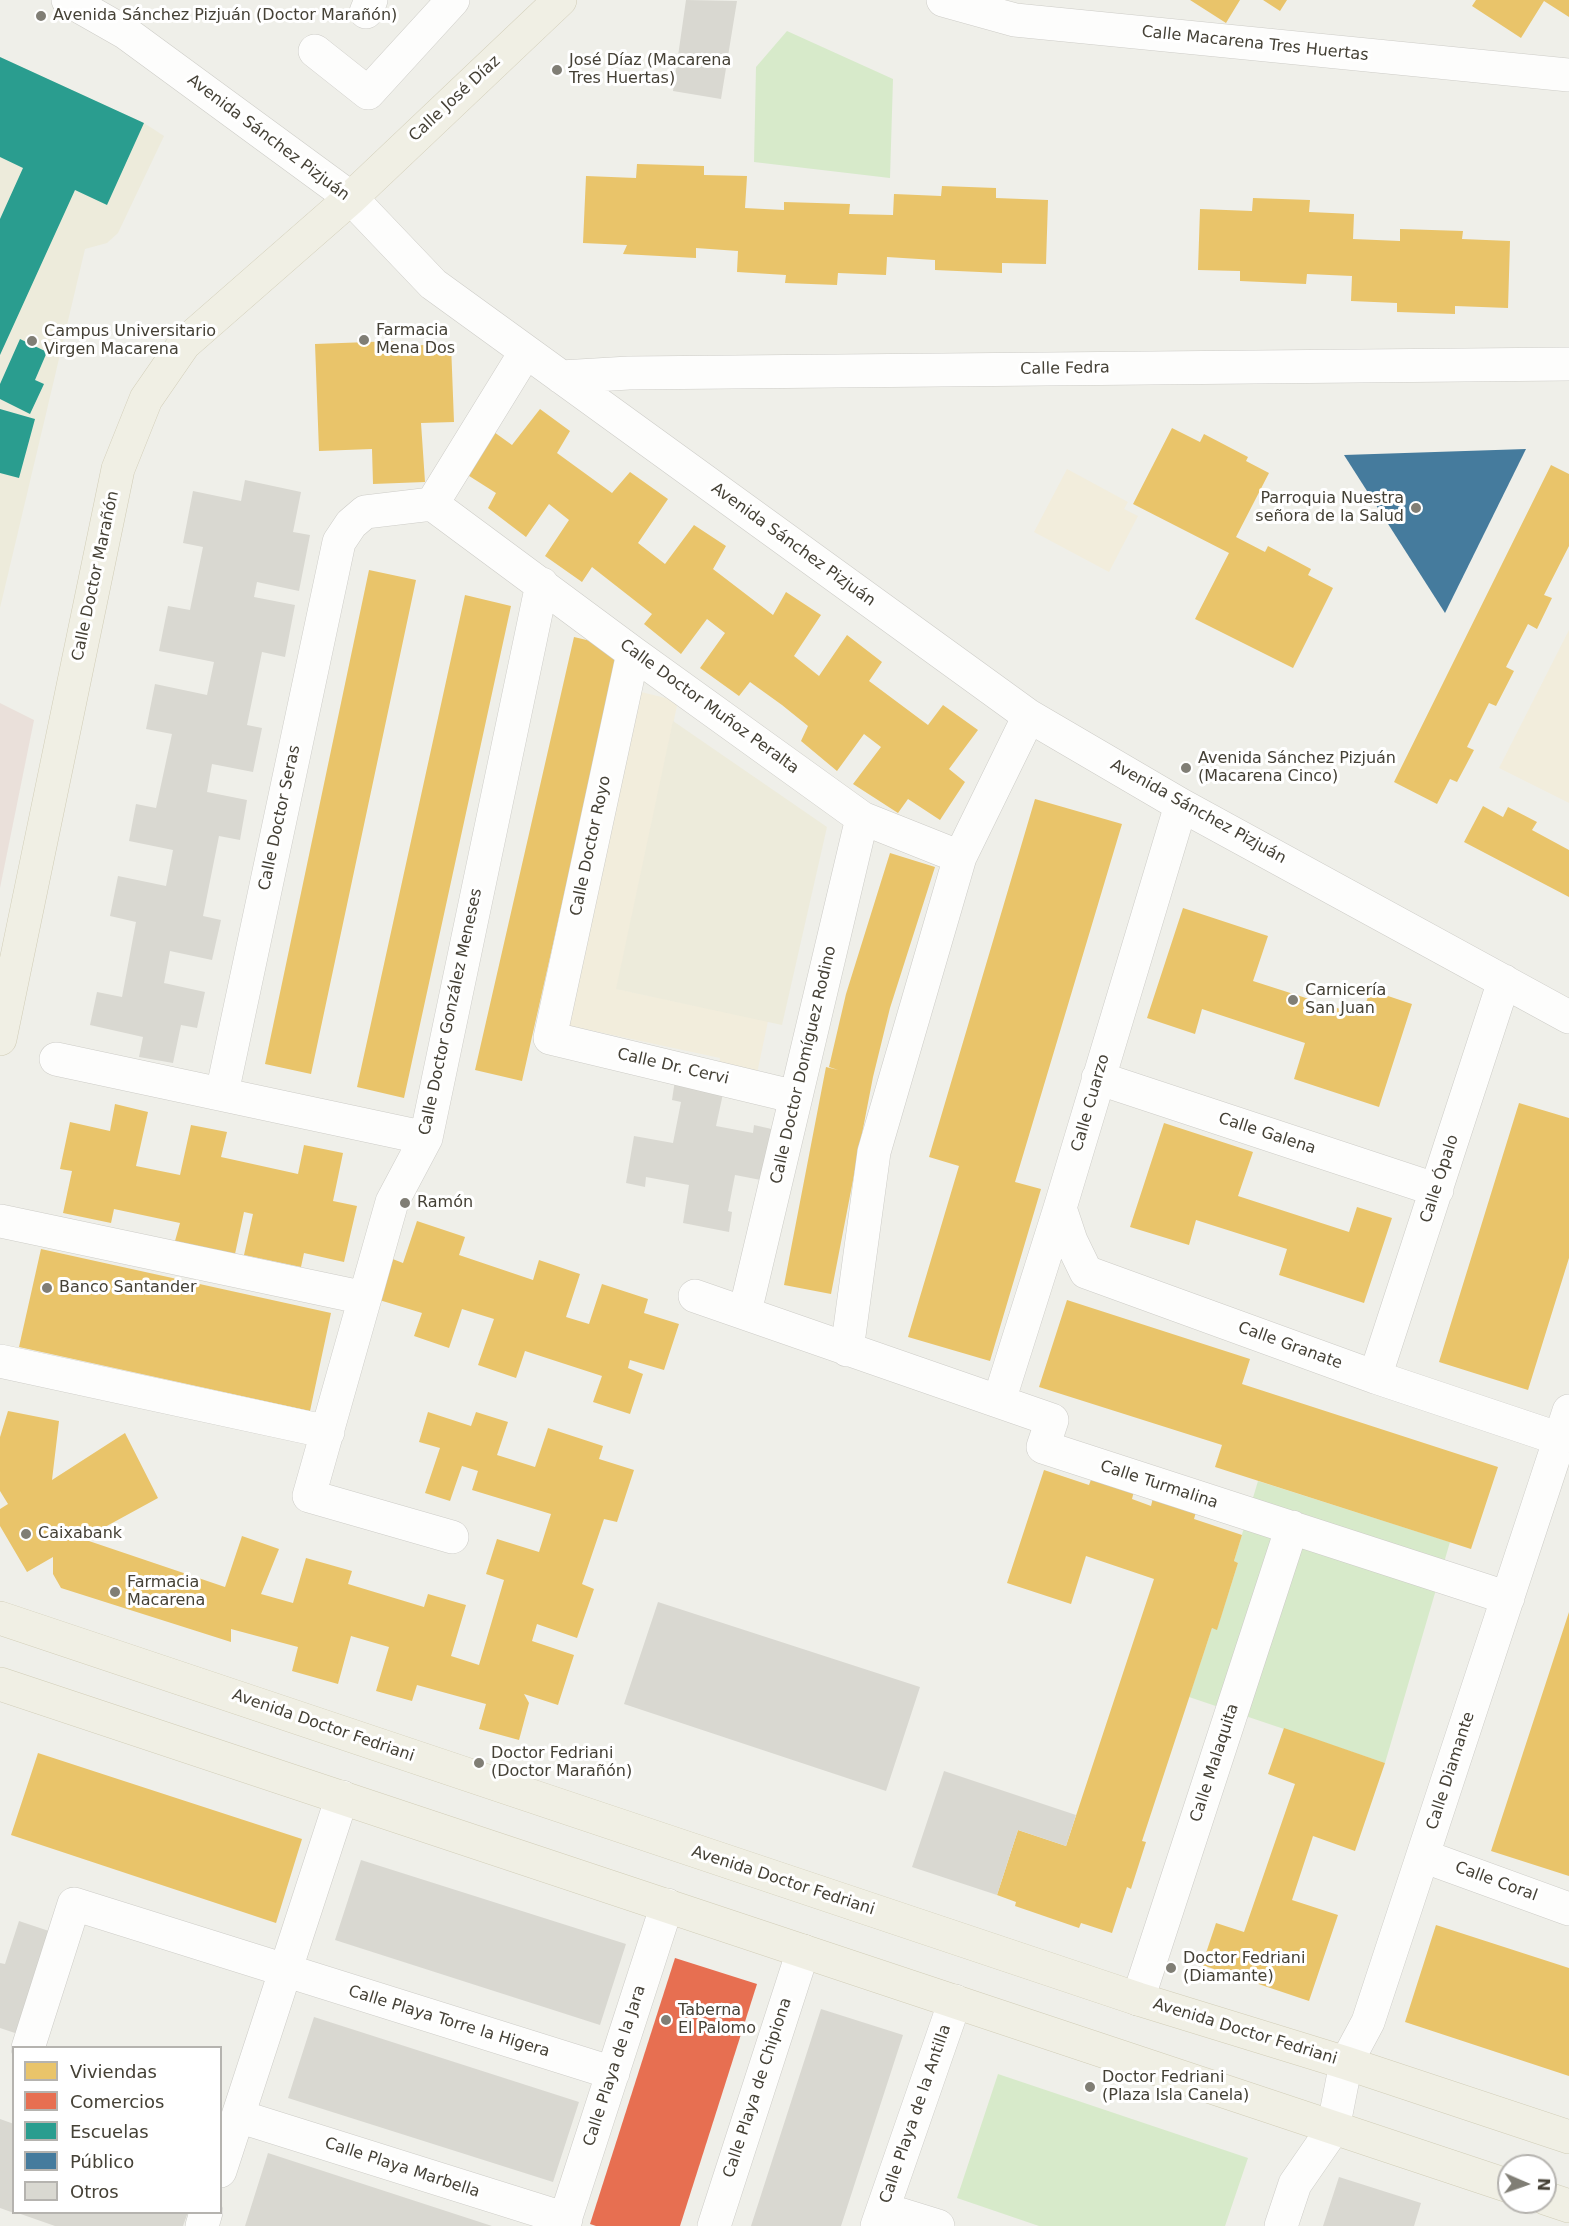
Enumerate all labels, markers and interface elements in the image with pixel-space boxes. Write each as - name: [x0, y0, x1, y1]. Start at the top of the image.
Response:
- place label: Avenida Sánchez Pizjuán (Doctor Marañón): [53, 6, 397, 26]
- marker: Avenida Sánchez Pizjuán (Doctor Marañón): [34, 9, 48, 23]
- street label: Calle Macarena Tres Huertas: [1141, 23, 1369, 65]
- place label: José Díaz (Macarena Tres Huertas): [569, 51, 731, 89]
- street label: Calle José Díaz: [405, 52, 505, 146]
- marker: José Díaz (Macarena Tres Huertas): [550, 63, 564, 77]
- street label: Avenida Sánchez Pizjuán: [183, 71, 353, 205]
- place label: Farmacia Mena Dos: [376, 321, 455, 359]
- place label: Campus Universitario Virgen Macarena: [44, 322, 216, 360]
- marker: Farmacia Mena Dos: [357, 333, 371, 347]
- marker: Campus Universitario Virgen Macarena: [25, 334, 39, 348]
- street label: Calle Fedra: [1020, 359, 1110, 379]
- street label: Avenida Sánchez Pizjuán: [707, 479, 879, 611]
- street label: Calle Doctor Marañón: [69, 489, 123, 663]
- place label: Parroquia Nuestra señora de la Salud: [1255, 489, 1404, 527]
- marker: Parroquia Nuestra señora de la Salud: [1409, 501, 1423, 515]
- street label: Calle Doctor Muñoz Peralta: [616, 636, 802, 778]
- street label: Calle Doctor Seras: [255, 744, 305, 892]
- place label: Avenida Sánchez Pizjuán (Macarena Cinco): [1198, 749, 1396, 787]
- street label: Avenida Sánchez Pizjuán: [1107, 756, 1289, 868]
- marker: Avenida Sánchez Pizjuán (Macarena Cinco): [1179, 761, 1193, 775]
- street label: Calle Doctor Royo: [567, 774, 615, 918]
- street label: Calle Doctor González Meneses: [415, 887, 487, 1137]
- street label: Calle Doctor Domíguez Rodino: [767, 944, 841, 1186]
- place label: Carnicería San Juan: [1305, 981, 1386, 1019]
- marker: Carnicería San Juan: [1286, 993, 1300, 1007]
- street label: Calle Dr. Cervi: [615, 1045, 731, 1089]
- street label: Calle Cuarzo: [1068, 1052, 1114, 1154]
- street label: Calle Galena: [1216, 1109, 1318, 1159]
- street label: Calle Ópalo: [1417, 1132, 1463, 1226]
- place label: Ramón: [417, 1193, 473, 1213]
- marker: Ramón: [398, 1196, 412, 1210]
- place label: Banco Santander: [59, 1278, 196, 1298]
- marker: Banco Santander: [40, 1281, 54, 1295]
- street label: Calle Granate: [1235, 1318, 1345, 1374]
- street label: Calle Turmalina: [1098, 1457, 1220, 1513]
- place label: Caixabank: [38, 1524, 122, 1544]
- marker: Caixabank: [19, 1527, 33, 1541]
- place label: Farmacia Macarena: [127, 1573, 205, 1611]
- marker: Farmacia Macarena: [108, 1585, 122, 1599]
- street label: Avenida Doctor Fedriani: [229, 1686, 417, 1766]
- street label: Calle Malaquita: [1187, 1701, 1243, 1825]
- street label: Calle Diamante: [1423, 1710, 1479, 1832]
- place label: Doctor Fedriani (Doctor Marañón): [491, 1744, 632, 1782]
- marker: Doctor Fedriani (Doctor Marañón): [472, 1756, 486, 1770]
- street label: Avenida Doctor Fedriani: [689, 1842, 877, 1920]
- street label: Calle Coral: [1452, 1858, 1540, 1906]
- place label: Doctor Fedriani (Diamante): [1183, 1949, 1305, 1987]
- marker: Doctor Fedriani (Diamante): [1164, 1961, 1178, 1975]
- street label: Calle Playa Torre la Higera: [346, 1982, 552, 2062]
- street label: Calle Playa de la Jara: [580, 1983, 650, 2149]
- street label: Avenida Doctor Fedriani: [1151, 1995, 1339, 2069]
- street label: Calle Playa de Chipiona: [720, 1996, 796, 2180]
- place label: Taberna El Palomo: [678, 2001, 756, 2039]
- marker: Taberna El Palomo: [659, 2013, 673, 2027]
- street label: Calle Playa de la Antilla: [876, 2022, 956, 2206]
- legend: [12, 2046, 222, 2214]
- text: Viviendas: [70, 2061, 157, 2082]
- place label: Doctor Fedriani (Plaza Isla Canela): [1102, 2068, 1249, 2106]
- marker: Doctor Fedriani (Plaza Isla Canela): [1083, 2080, 1097, 2094]
- text: Comercios: [70, 2091, 164, 2112]
- text: Escuelas: [70, 2121, 149, 2142]
- street label: Calle Playa Marbella: [322, 2134, 482, 2202]
- text: Público: [70, 2151, 134, 2172]
- north arrow: [1497, 2154, 1557, 2214]
- text: N: [1534, 2178, 1553, 2192]
- text: Otros: [70, 2181, 119, 2202]

